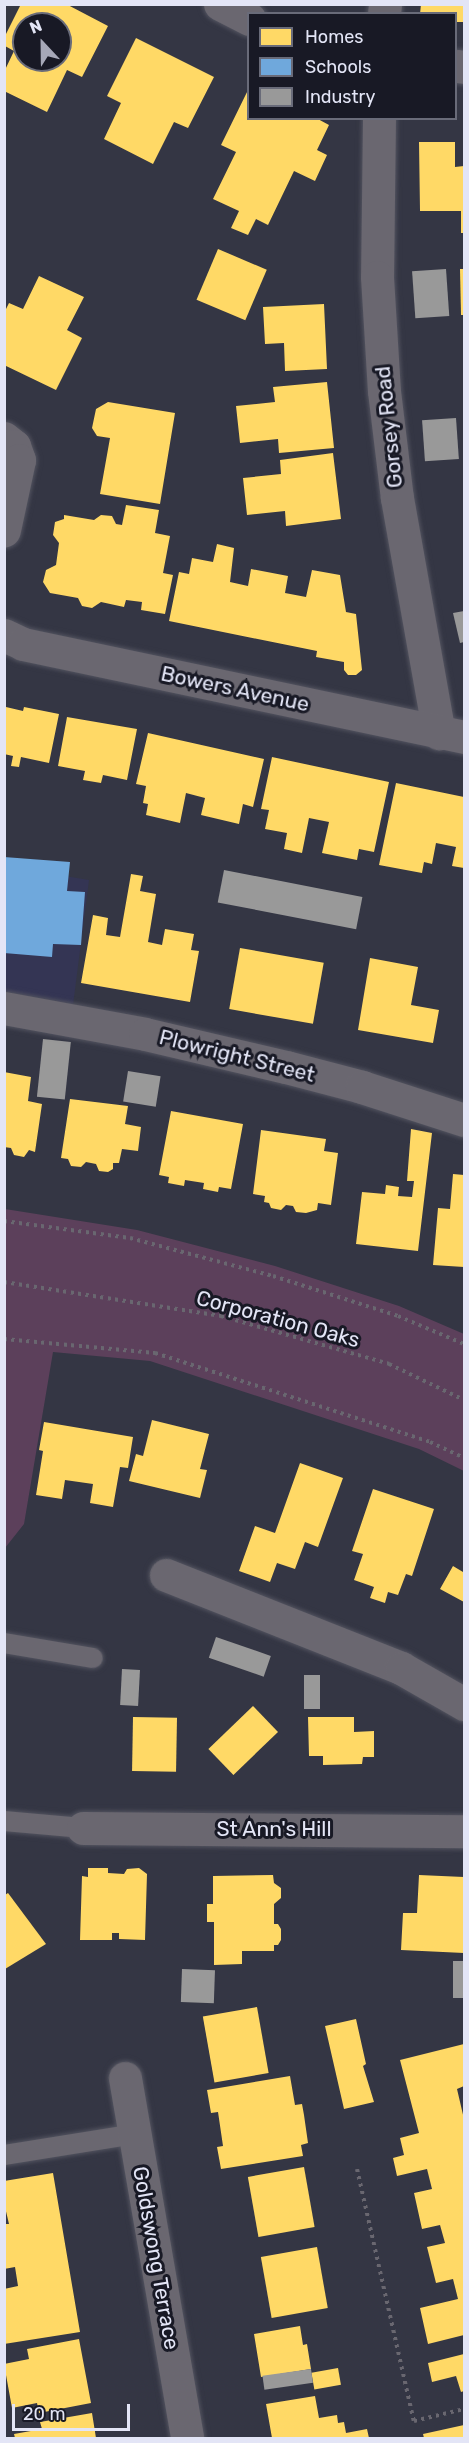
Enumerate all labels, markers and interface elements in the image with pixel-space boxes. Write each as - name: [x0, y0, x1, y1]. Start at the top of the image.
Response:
- north arrow: [12, 12, 72, 72]
- legend: [247, 12, 457, 120]
- text: N: [27, 16, 45, 38]
- text: Homes: [305, 26, 363, 48]
- text: Schools: [305, 56, 371, 78]
- text: Industry: [305, 86, 375, 108]
- street label: Gorsey Road: [370, 365, 408, 489]
- street label: Bowers Avenue: [158, 661, 312, 717]
- street label: Plowright Street: [157, 1024, 317, 1088]
- street label: Corporation Oaks: [193, 1285, 363, 1353]
- street label: St Ann's Hill: [216, 1816, 332, 1842]
- street label: Goldswong Terrace: [127, 2164, 185, 2352]
- scale bar: [15, 2392, 134, 2430]
- text: 20 m: [23, 2403, 65, 2425]

